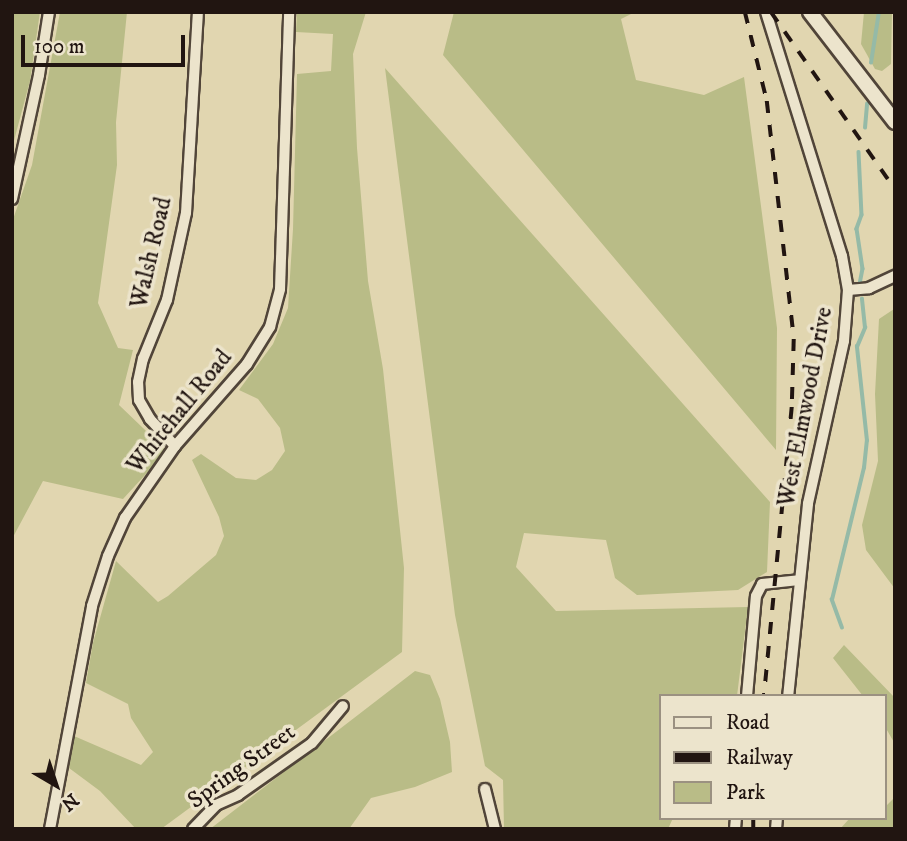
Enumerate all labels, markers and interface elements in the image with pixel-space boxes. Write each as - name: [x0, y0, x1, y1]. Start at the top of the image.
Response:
- scale bar: [24, 21, 189, 65]
- text: 100 m: [34, 34, 85, 60]
- street label: Walsh Road: [125, 195, 179, 311]
- street label: West Elmwood Drive: [773, 305, 839, 509]
- street label: Whitehall Road: [121, 344, 239, 480]
- legend: [659, 694, 886, 820]
- text: Road: [726, 710, 770, 736]
- street label: Spring Street: [183, 718, 301, 816]
- text: Railway: [726, 745, 793, 771]
- north arrow: [21, 750, 91, 820]
- text: Park: [726, 780, 765, 806]
- text: N: [56, 788, 83, 816]

